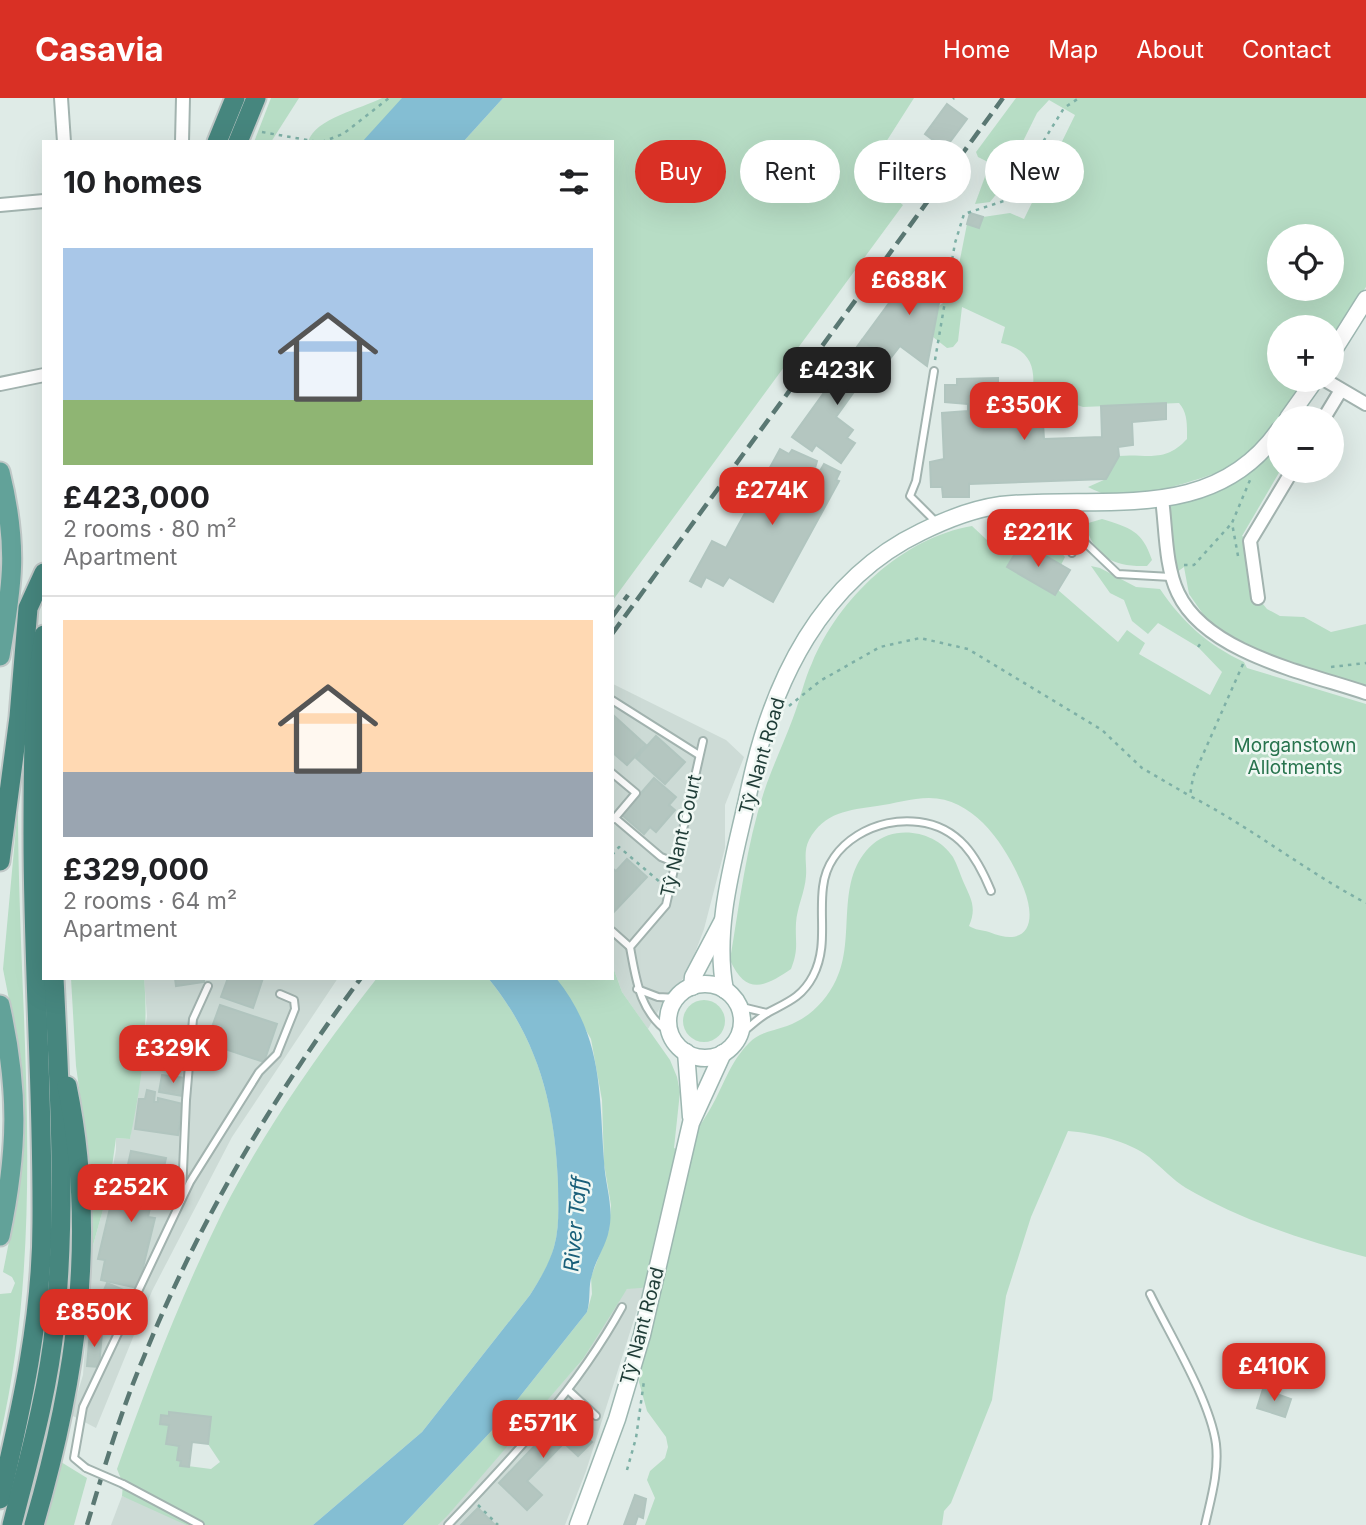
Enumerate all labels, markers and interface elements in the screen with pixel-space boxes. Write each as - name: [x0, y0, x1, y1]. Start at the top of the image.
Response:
- text: Casavia: [35, 29, 164, 69]
- text: Home: [943, 35, 1010, 64]
- text: Map: [1048, 35, 1098, 64]
- text: About: [1136, 35, 1204, 64]
- text: Contact: [1242, 35, 1331, 64]
- chip: Buy: [635, 140, 726, 203]
- chip: Rent: [740, 140, 840, 203]
- chip: Filters: [854, 140, 971, 203]
- chip: New: [985, 140, 1084, 203]
- icon: filters: [555, 163, 593, 201]
- text: 10 homes: [63, 164, 202, 200]
- map controls: [1267, 224, 1344, 483]
- button: locate: [1267, 224, 1344, 301]
- pin: £688K: [860, 258, 958, 317]
- text: £688K: [871, 266, 947, 294]
- icon: home: [265, 294, 391, 420]
- button: +: [1267, 315, 1344, 392]
- pin: £423K: [788, 348, 886, 407]
- text: £423K: [799, 356, 875, 384]
- pin: £350K: [975, 382, 1073, 442]
- text: £350K: [986, 391, 1062, 419]
- button: −: [1267, 406, 1344, 483]
- pin: £274K: [723, 468, 821, 527]
- text: £274K: [735, 476, 809, 504]
- text: £423,000: [63, 479, 210, 515]
- pin: £221K: [989, 510, 1087, 569]
- text: 2 rooms · 80 m²: [63, 515, 237, 543]
- text: £221K: [1003, 518, 1073, 546]
- text: Apartment: [63, 543, 177, 571]
- icon: home: [265, 666, 391, 792]
- street label: Tŷ Nant Road: [734, 695, 790, 817]
- park label: Morganstown Allotments: [1234, 734, 1356, 779]
- street label: Tŷ Nant Court: [656, 772, 706, 900]
- text: £329,000: [63, 851, 209, 887]
- text: 2 rooms · 64 m²: [63, 887, 237, 915]
- text: Apartment: [63, 915, 177, 943]
- pin: £329K: [124, 1026, 222, 1085]
- text: £329K: [135, 1034, 211, 1062]
- pin: £252K: [82, 1164, 180, 1224]
- text: £252K: [94, 1173, 168, 1201]
- water label: River Taff: [558, 1173, 592, 1273]
- street label: Tŷ Nant Road: [615, 1265, 669, 1387]
- pin: £850K: [45, 1290, 143, 1349]
- text: £850K: [56, 1298, 132, 1326]
- pin: £410K: [1225, 1344, 1323, 1403]
- text: £410K: [1238, 1352, 1310, 1380]
- pin: £571K: [494, 1400, 592, 1460]
- text: £571K: [508, 1409, 578, 1437]

